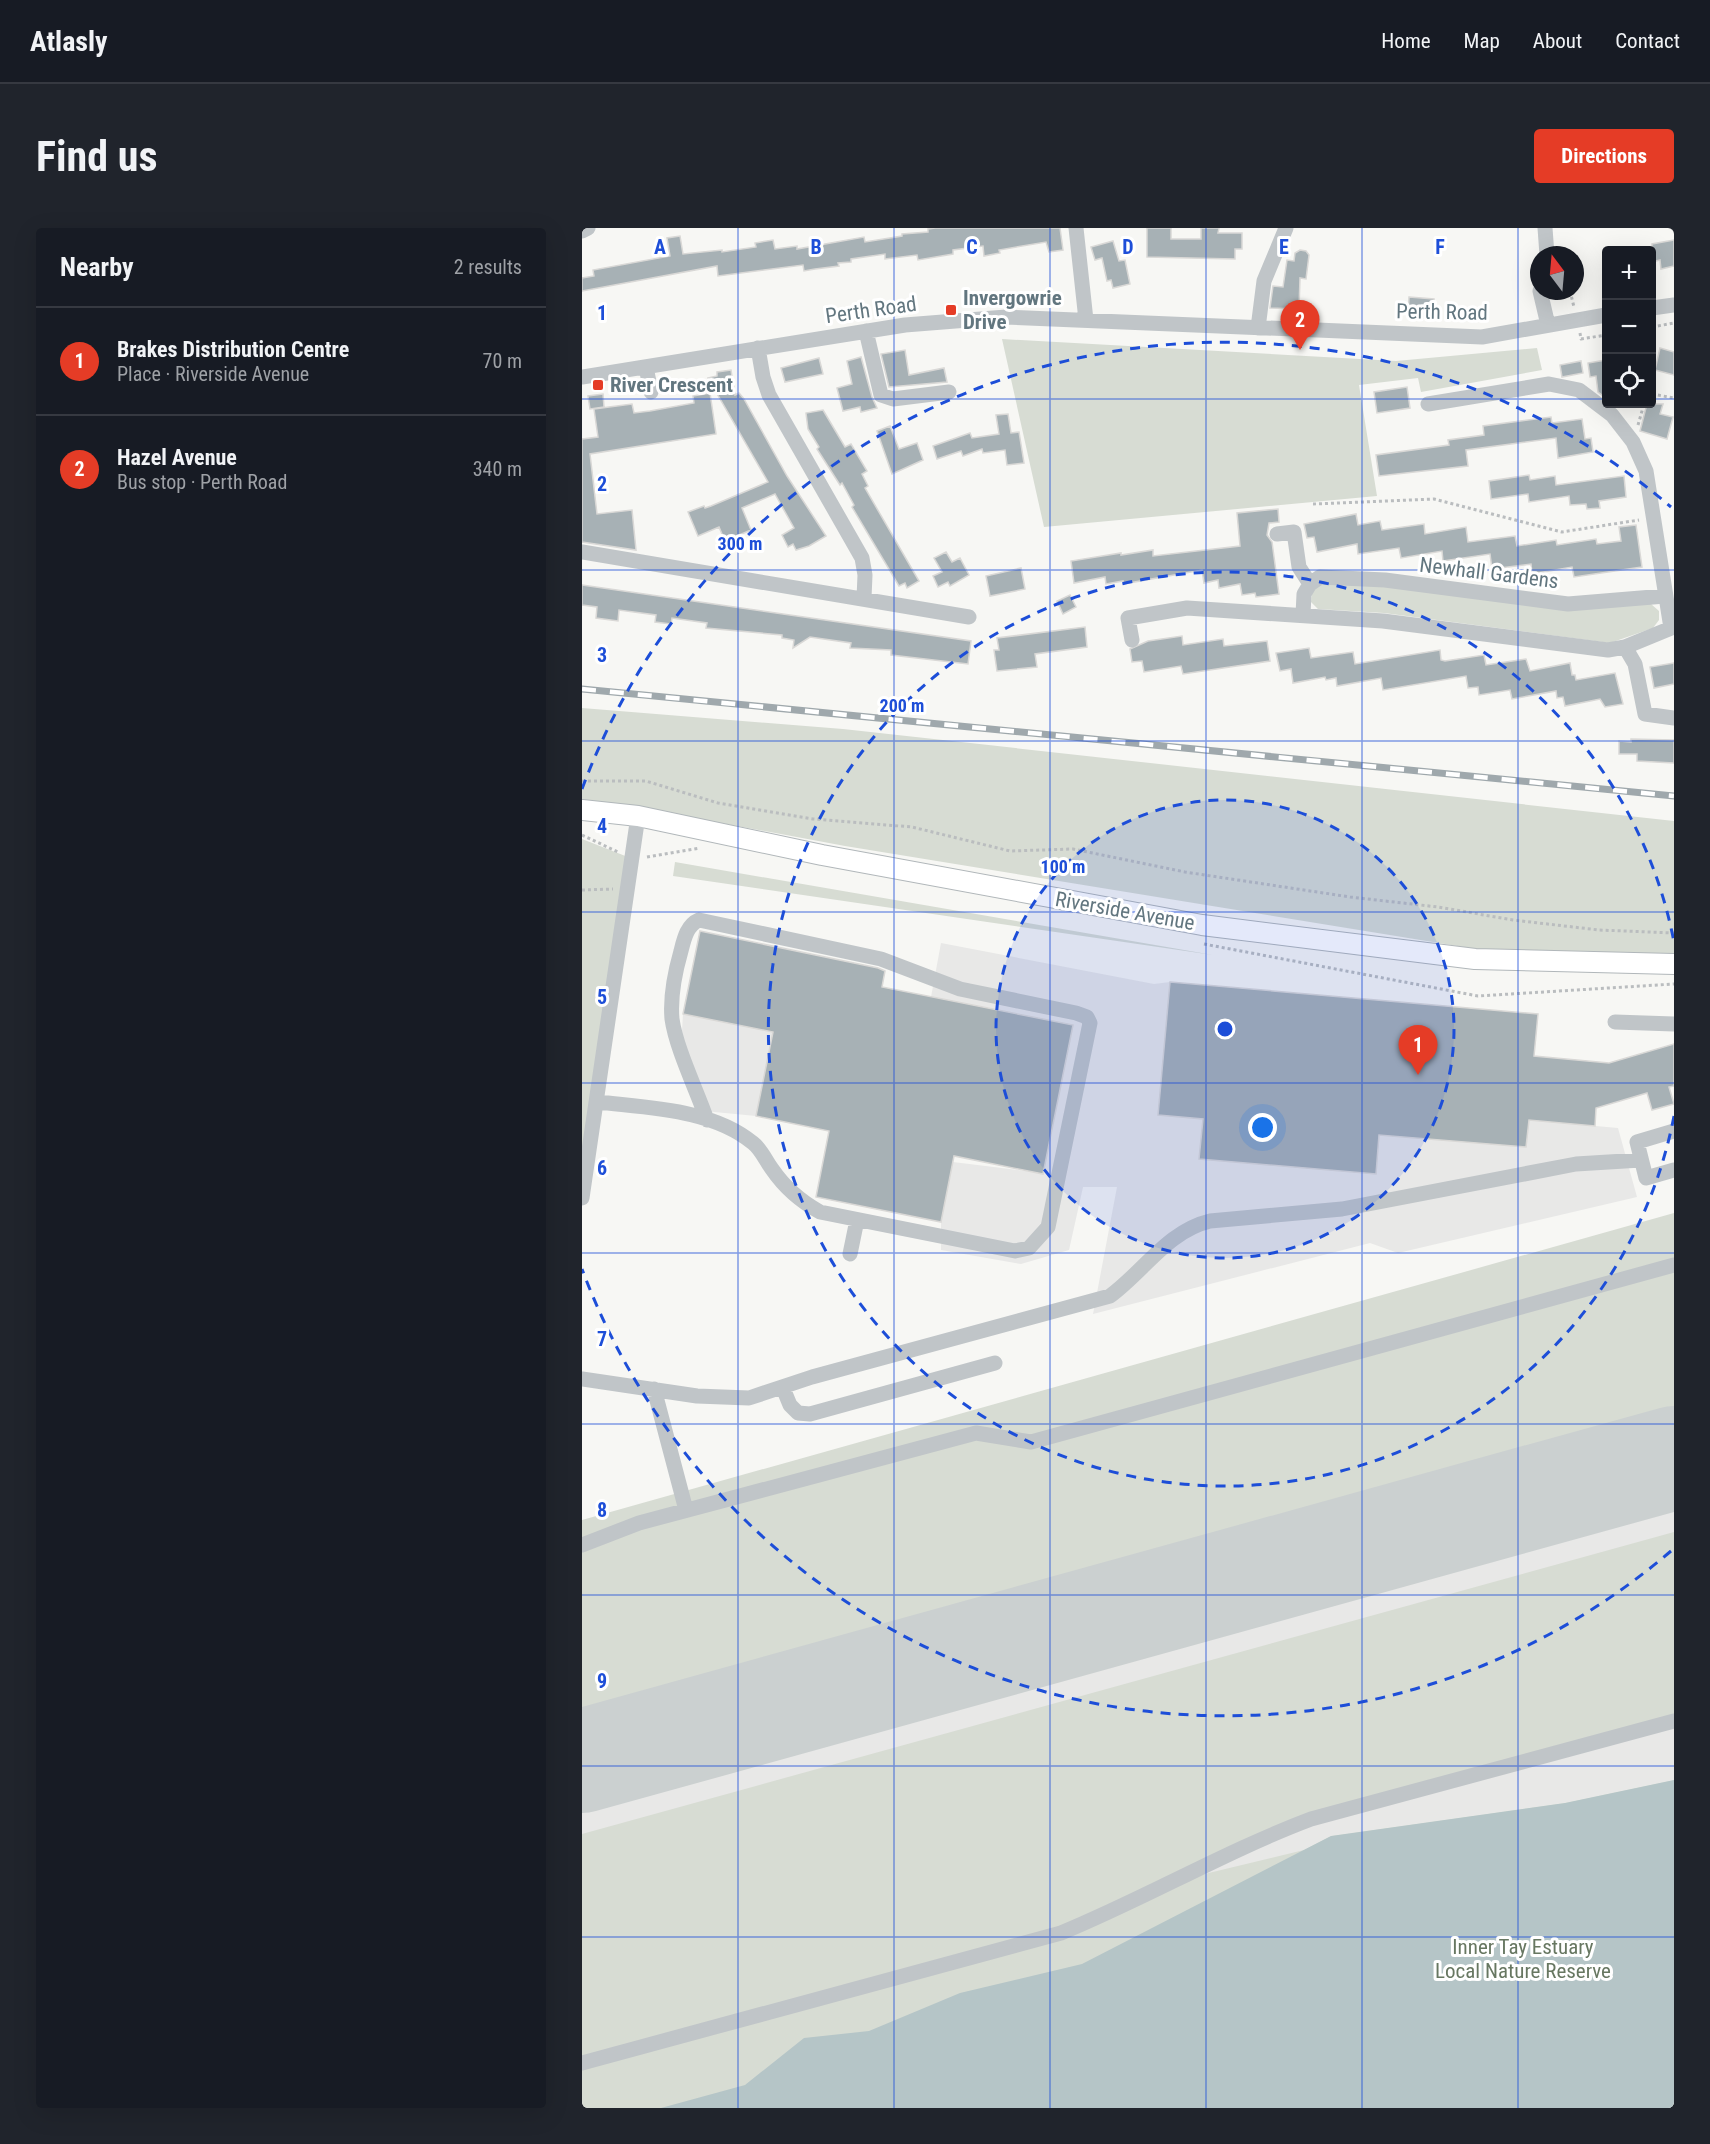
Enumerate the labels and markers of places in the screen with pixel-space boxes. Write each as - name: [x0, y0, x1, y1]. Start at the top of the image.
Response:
- place label: Invergowrie Drive: [963, 286, 1062, 334]
- pin: 2: [1280, 300, 1320, 350]
- marker: Invergowrie Drive: [944, 303, 958, 317]
- place label: River Crescent: [610, 373, 733, 397]
- marker: River Crescent: [591, 378, 605, 392]
- centre of rings: [1215, 1019, 1235, 1039]
- pin: 1: [1398, 1026, 1438, 1075]

